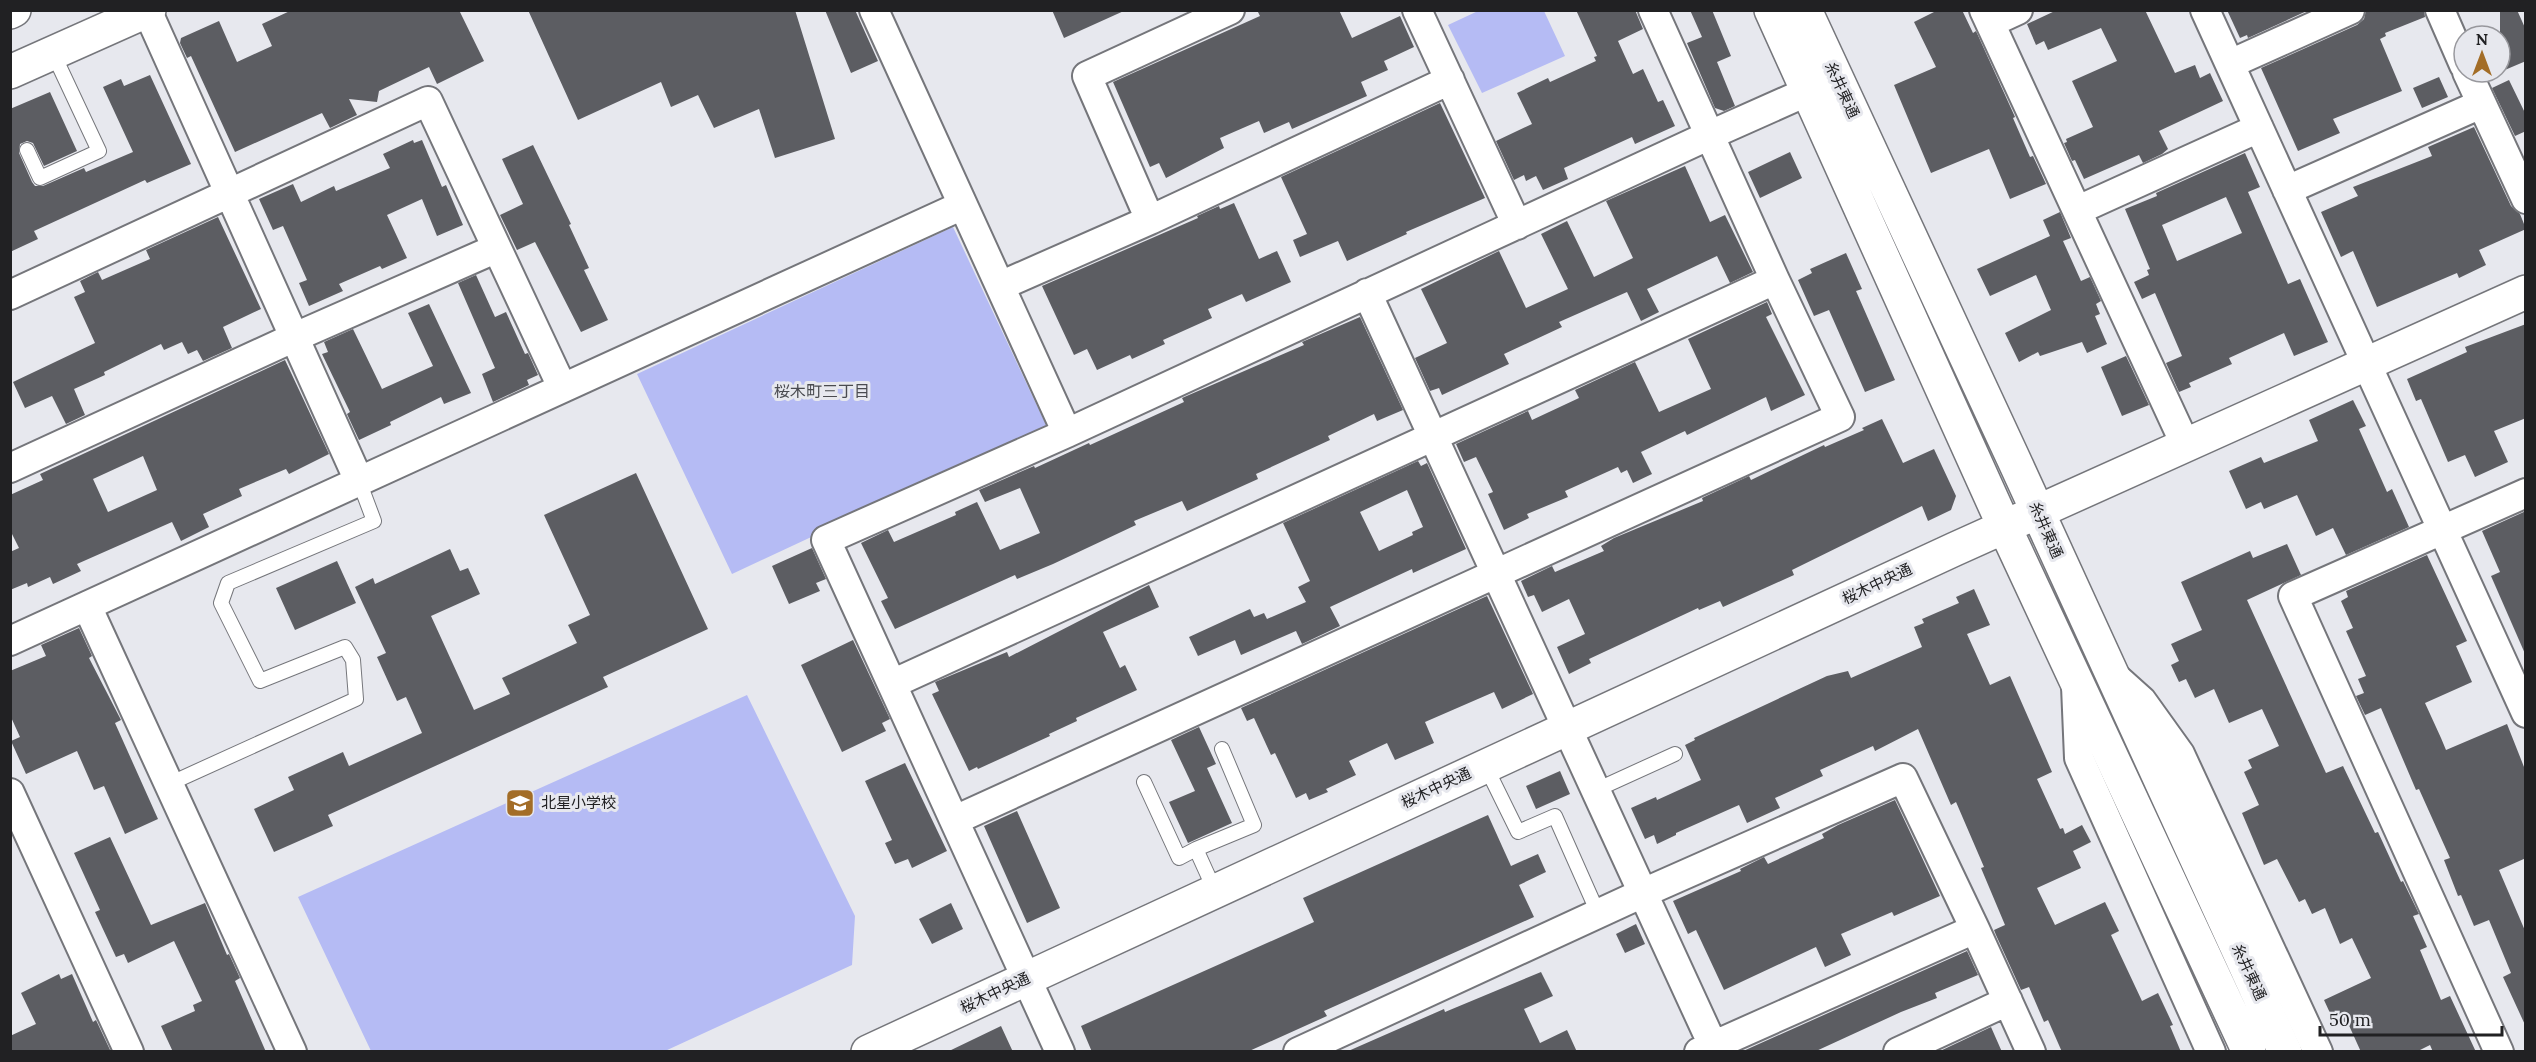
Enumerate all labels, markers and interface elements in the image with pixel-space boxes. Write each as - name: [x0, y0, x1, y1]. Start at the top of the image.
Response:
- north arrow: [2452, 24, 2512, 84]
- text: N: [2476, 29, 2488, 49]
- street label: 糸井東通: [1821, 59, 1864, 121]
- district label: 桜木町三丁目: [774, 381, 870, 401]
- street label: 糸井東通: [2026, 499, 2067, 561]
- street label: 桜木中央通: [1839, 559, 1915, 608]
- street label: 桜木中央通: [1398, 763, 1474, 812]
- school or university icon: 北星小学校: [504, 787, 536, 819]
- place label: 北星小学校: [541, 793, 616, 812]
- street label: 糸井東通: [2228, 941, 2271, 1003]
- street label: 桜木中央通: [957, 968, 1033, 1017]
- scale bar: [2320, 999, 2502, 1037]
- text: 50 m: [2329, 1008, 2371, 1031]

